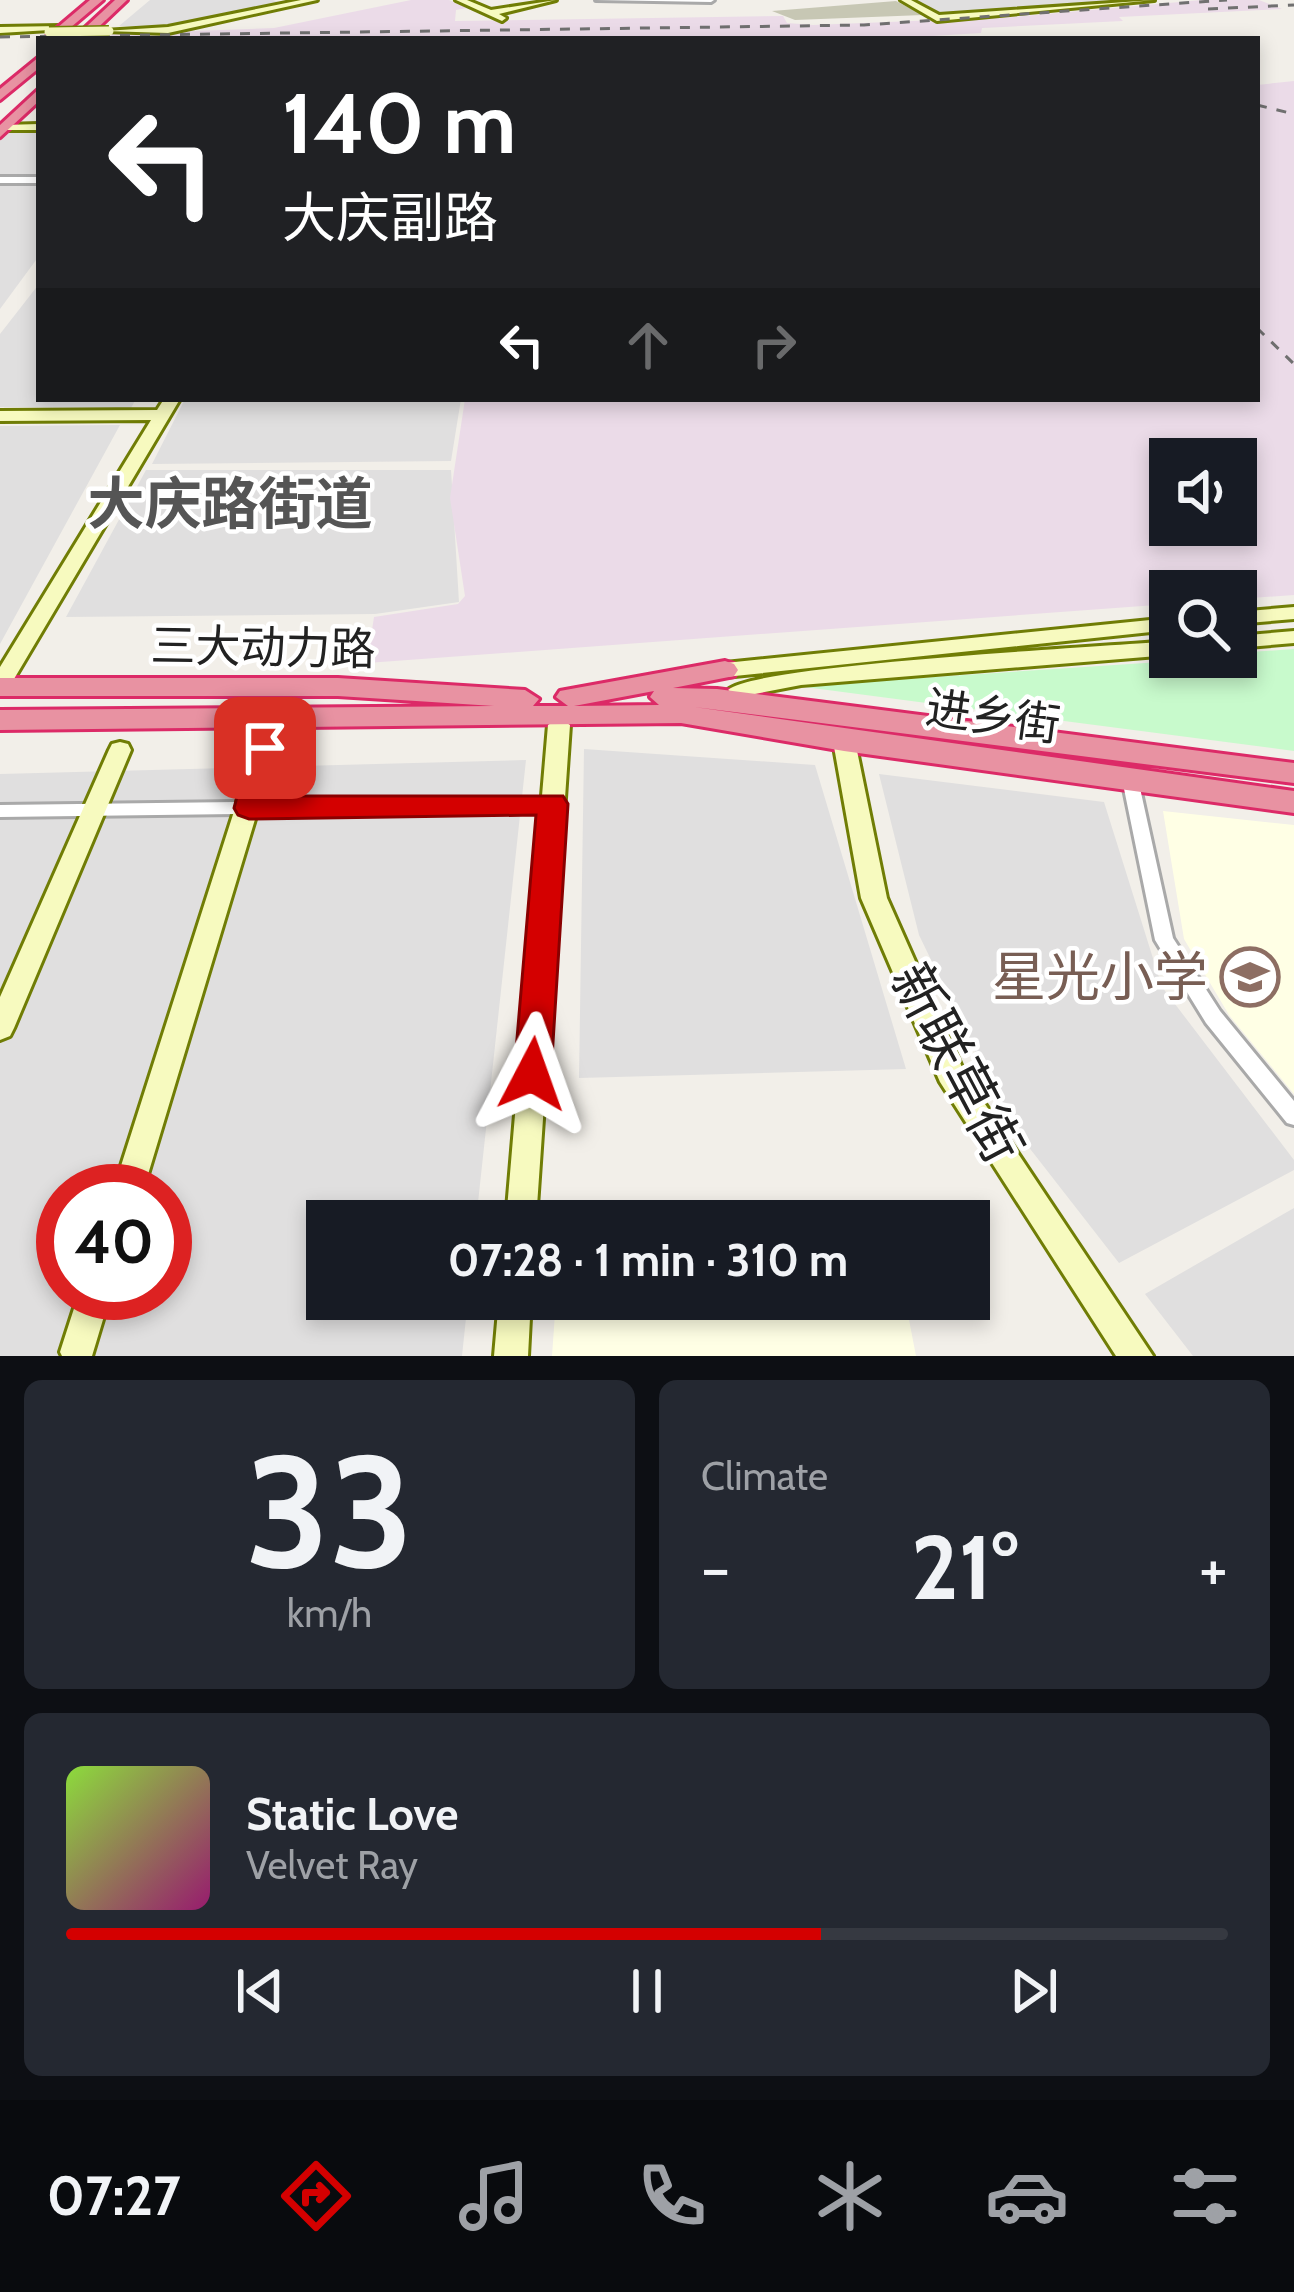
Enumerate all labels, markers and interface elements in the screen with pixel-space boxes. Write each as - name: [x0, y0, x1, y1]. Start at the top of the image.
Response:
- text: 140 m: [282, 72, 516, 174]
- icon: left: [84, 84, 240, 240]
- text: 大庆副路: [282, 185, 498, 251]
- icon: left: [489, 312, 555, 378]
- icon: ahead: [615, 312, 681, 378]
- icon: right: [741, 312, 807, 378]
- map controls: [1149, 438, 1257, 678]
- button: sound: [1149, 438, 1257, 546]
- district label: 大庆路街道: [88, 469, 373, 538]
- button: search: [1149, 570, 1257, 678]
- street label: 三大动力路: [150, 618, 376, 676]
- street label: 进乡街: [922, 680, 1064, 752]
- pin: [214, 697, 316, 799]
- icon: arrive: [232, 715, 298, 781]
- place label: 星光小学: [992, 944, 1208, 1010]
- school or university icon: 星光小学: [1219, 946, 1281, 1008]
- street label: 新联草街: [877, 952, 1037, 1174]
- position arrow: [469, 1011, 595, 1137]
- speed limit sign: 40: [36, 1164, 192, 1320]
- text: 07:28 · 1 min · 310 m: [448, 1233, 848, 1287]
- text: 33: [245, 1416, 414, 1606]
- text: Climate: [701, 1452, 828, 1500]
- text: 21°: [911, 1512, 1018, 1622]
- text: −: [701, 1527, 730, 1608]
- text: +: [1199, 1527, 1228, 1608]
- text: km/h: [287, 1589, 372, 1637]
- text: Static Love: [246, 1787, 459, 1841]
- text: Velvet Ray: [246, 1841, 418, 1889]
- icon: previous: [227, 1958, 293, 2024]
- icon: pause: [614, 1958, 680, 2024]
- icon: next: [1001, 1958, 1067, 2024]
- icon: directions: [274, 2154, 358, 2238]
- icon: music: [452, 2154, 536, 2238]
- icon: phone: [630, 2154, 714, 2238]
- icon: climate: [808, 2154, 892, 2238]
- icon: car: [985, 2154, 1069, 2238]
- icon: filters: [1163, 2154, 1247, 2238]
- text: 07:27: [47, 2163, 181, 2229]

